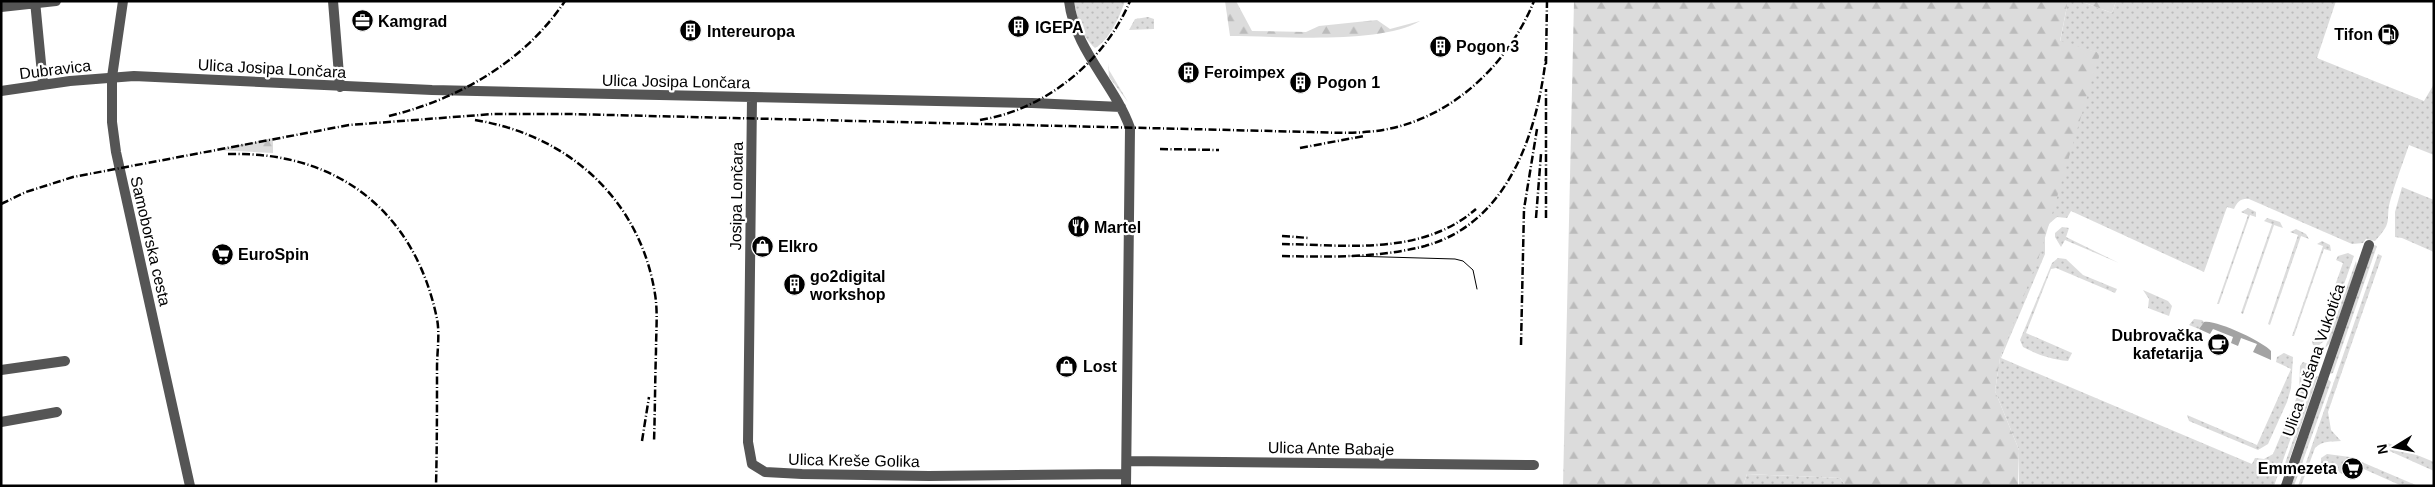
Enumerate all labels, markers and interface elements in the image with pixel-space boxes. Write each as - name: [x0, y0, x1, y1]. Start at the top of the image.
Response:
- office icon: Kamgrad: [350, 9, 374, 33]
- place label: Kamgrad: [378, 13, 447, 30]
- building icon: IGEPA: [1007, 15, 1031, 39]
- building icon: Intereuropa: [679, 19, 703, 43]
- place label: IGEPA: [1035, 19, 1084, 36]
- fuel station icon: Tifon: [2377, 22, 2401, 46]
- place label: Intereuropa: [707, 23, 795, 40]
- place label: Tifon: [2334, 26, 2373, 43]
- building icon: Pogon 3: [1428, 34, 1452, 58]
- place label: Pogon 3: [1456, 38, 1519, 55]
- street label: Ulica Josipa Lončara: [197, 56, 347, 81]
- street label: Dubravica: [18, 57, 92, 82]
- building icon: Feroimpex: [1176, 60, 1200, 84]
- place label: Feroimpex: [1204, 64, 1285, 81]
- building icon: Pogon 1: [1289, 70, 1313, 94]
- street label: Ulica Josipa Lončara: [602, 72, 750, 91]
- place label: Pogon 1: [1317, 74, 1380, 91]
- street label: Josipa Lončara: [727, 142, 746, 250]
- street label: Samoborska cesta: [127, 175, 174, 308]
- restaurant icon: Martel: [1066, 215, 1090, 239]
- place label: Martel: [1094, 219, 1141, 236]
- shop icon: Elkro: [750, 234, 774, 258]
- place label: Elkro: [778, 238, 818, 255]
- supermarket icon: EuroSpin: [210, 242, 234, 266]
- place label: EuroSpin: [238, 246, 309, 263]
- place label: go2digital workshop: [809, 268, 886, 303]
- building icon: go2digital workshop: [782, 273, 806, 297]
- street label: Ulica Dušana Vukotića: [2279, 281, 2348, 439]
- place label: Dubrovačka kafetarija: [2111, 327, 2203, 362]
- cafe icon: Dubrovačka kafetarija: [2207, 332, 2231, 356]
- shop icon: Lost: [1055, 354, 1079, 378]
- place label: Lost: [1083, 358, 1117, 375]
- north arrow: [2370, 422, 2420, 472]
- street label: Ulica Ante Babaje: [1268, 439, 1394, 458]
- text: N: [2373, 443, 2391, 456]
- street label: Ulica Kreše Golika: [788, 451, 920, 470]
- supermarket icon: Emmezeta: [2341, 456, 2365, 480]
- place label: Emmezeta: [2258, 460, 2337, 477]

